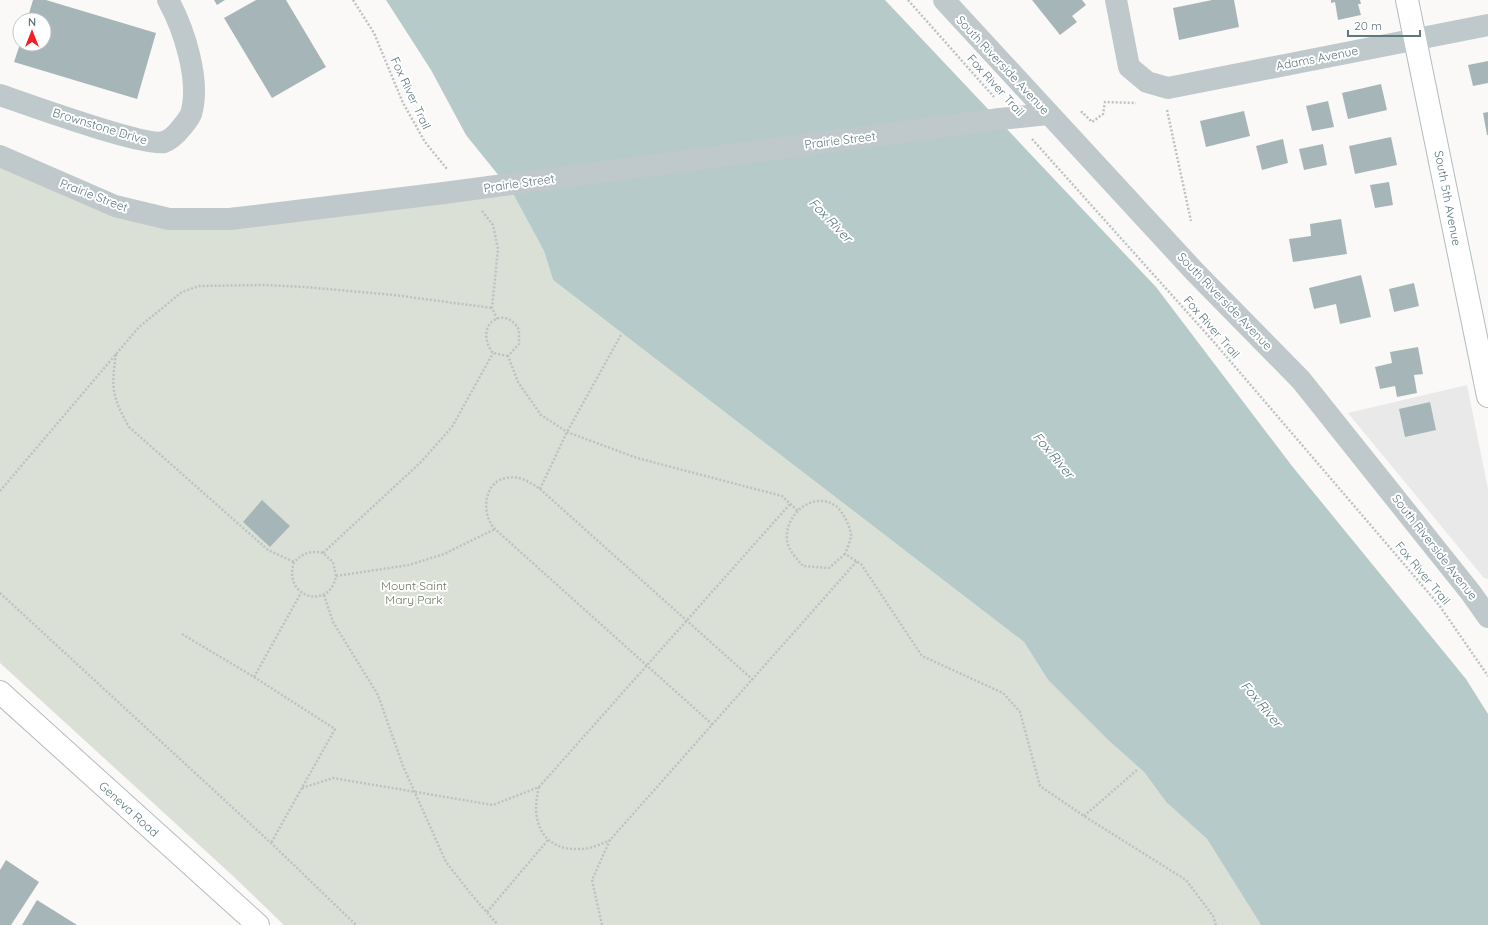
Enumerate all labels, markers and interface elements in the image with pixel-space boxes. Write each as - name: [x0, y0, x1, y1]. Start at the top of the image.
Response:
- north arrow: [12, 12, 52, 52]
- street label: South Riverside Avenue: [953, 12, 1053, 118]
- scale bar: [1348, 12, 1420, 38]
- text: N: [28, 15, 36, 29]
- text: 20 m: [1354, 18, 1382, 33]
- street label: Adams Avenue: [1275, 43, 1359, 73]
- street label: Fox River Trail: [964, 51, 1028, 119]
- street label: Fox River Trail: [388, 54, 434, 132]
- street label: Brownstone Drive: [51, 104, 149, 148]
- street label: Prairie Street: [804, 128, 876, 152]
- street label: South 5th Avenue: [1431, 149, 1465, 247]
- street label: Prairie Street: [483, 171, 555, 195]
- street label: Prairie Street: [58, 175, 130, 215]
- water label: Fox River: [806, 195, 857, 247]
- street label: South Riverside Avenue: [1175, 249, 1276, 353]
- street label: Fox River Trail: [1181, 293, 1243, 361]
- water label: Fox River: [1030, 429, 1079, 483]
- street label: South Riverside Avenue: [1389, 491, 1481, 603]
- street label: Fox River Trail: [1392, 538, 1454, 608]
- park label: Mount Saint Mary Park: [381, 578, 447, 607]
- water label: Fox River: [1238, 678, 1287, 732]
- street label: Geneva Road: [96, 778, 162, 840]

